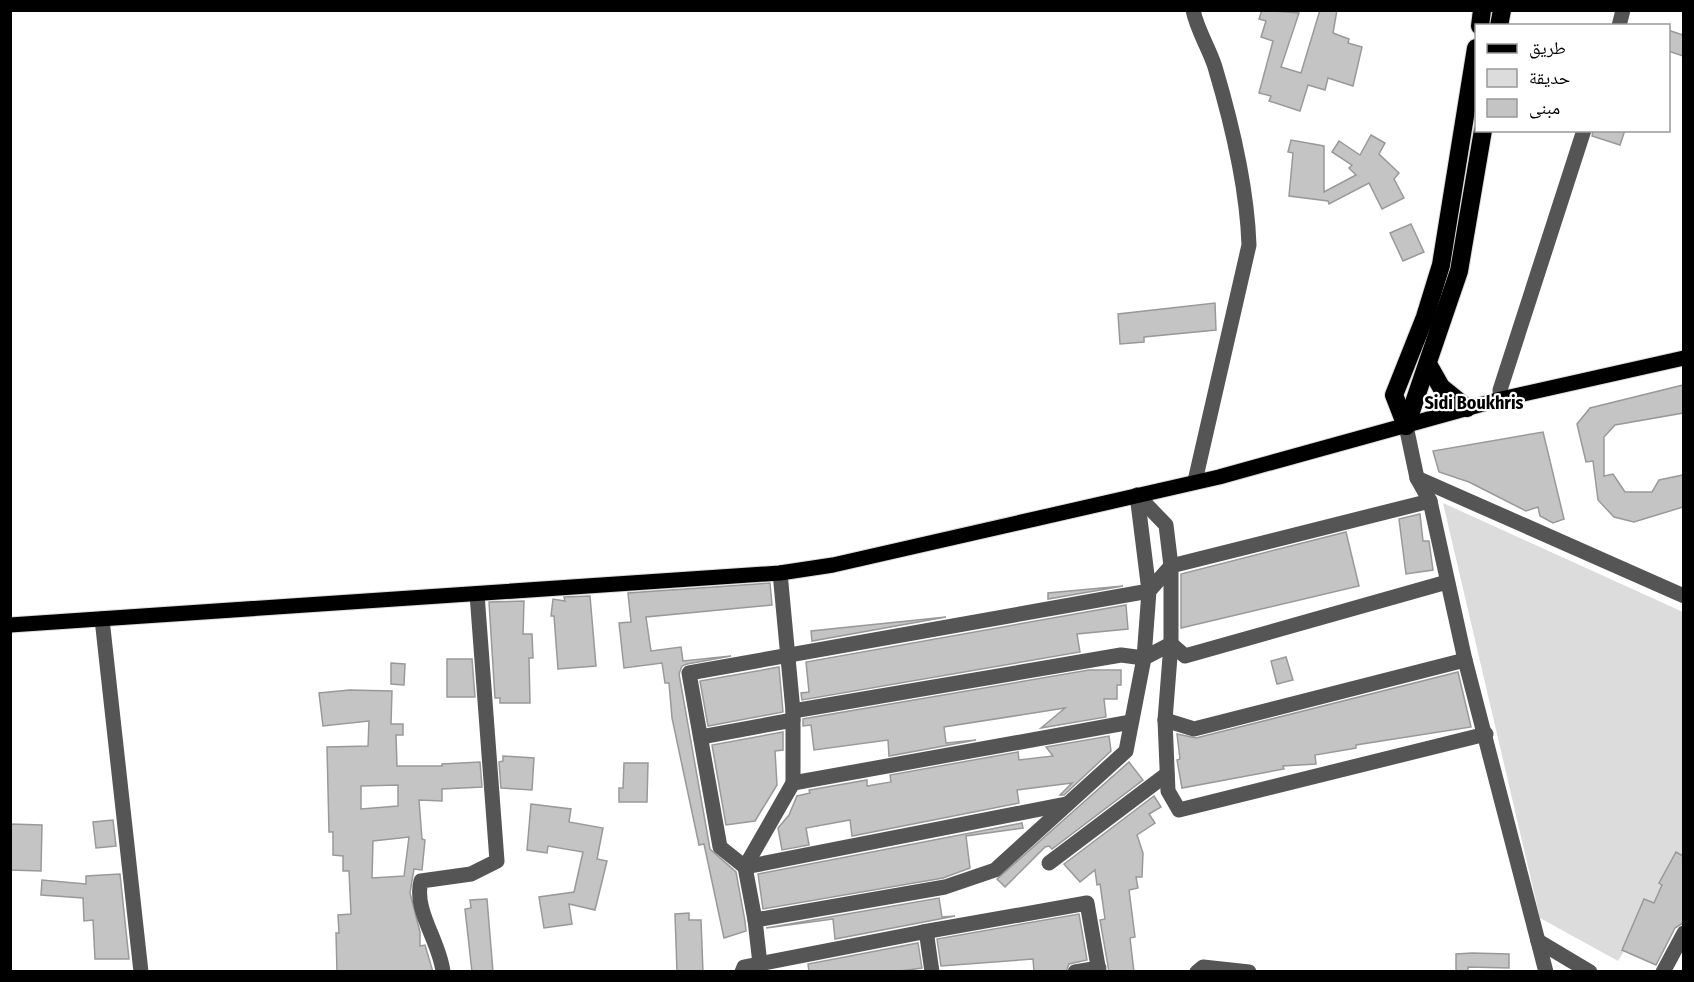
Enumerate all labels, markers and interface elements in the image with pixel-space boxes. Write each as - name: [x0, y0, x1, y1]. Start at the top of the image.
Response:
- legend: [1475, 24, 1670, 132]
- text: طريق: [1529, 37, 1566, 59]
- text: حديقة: [1529, 67, 1570, 89]
- text: مبنى: [1529, 97, 1560, 119]
- district label: Sidi Boukhris: [1425, 392, 1524, 414]

